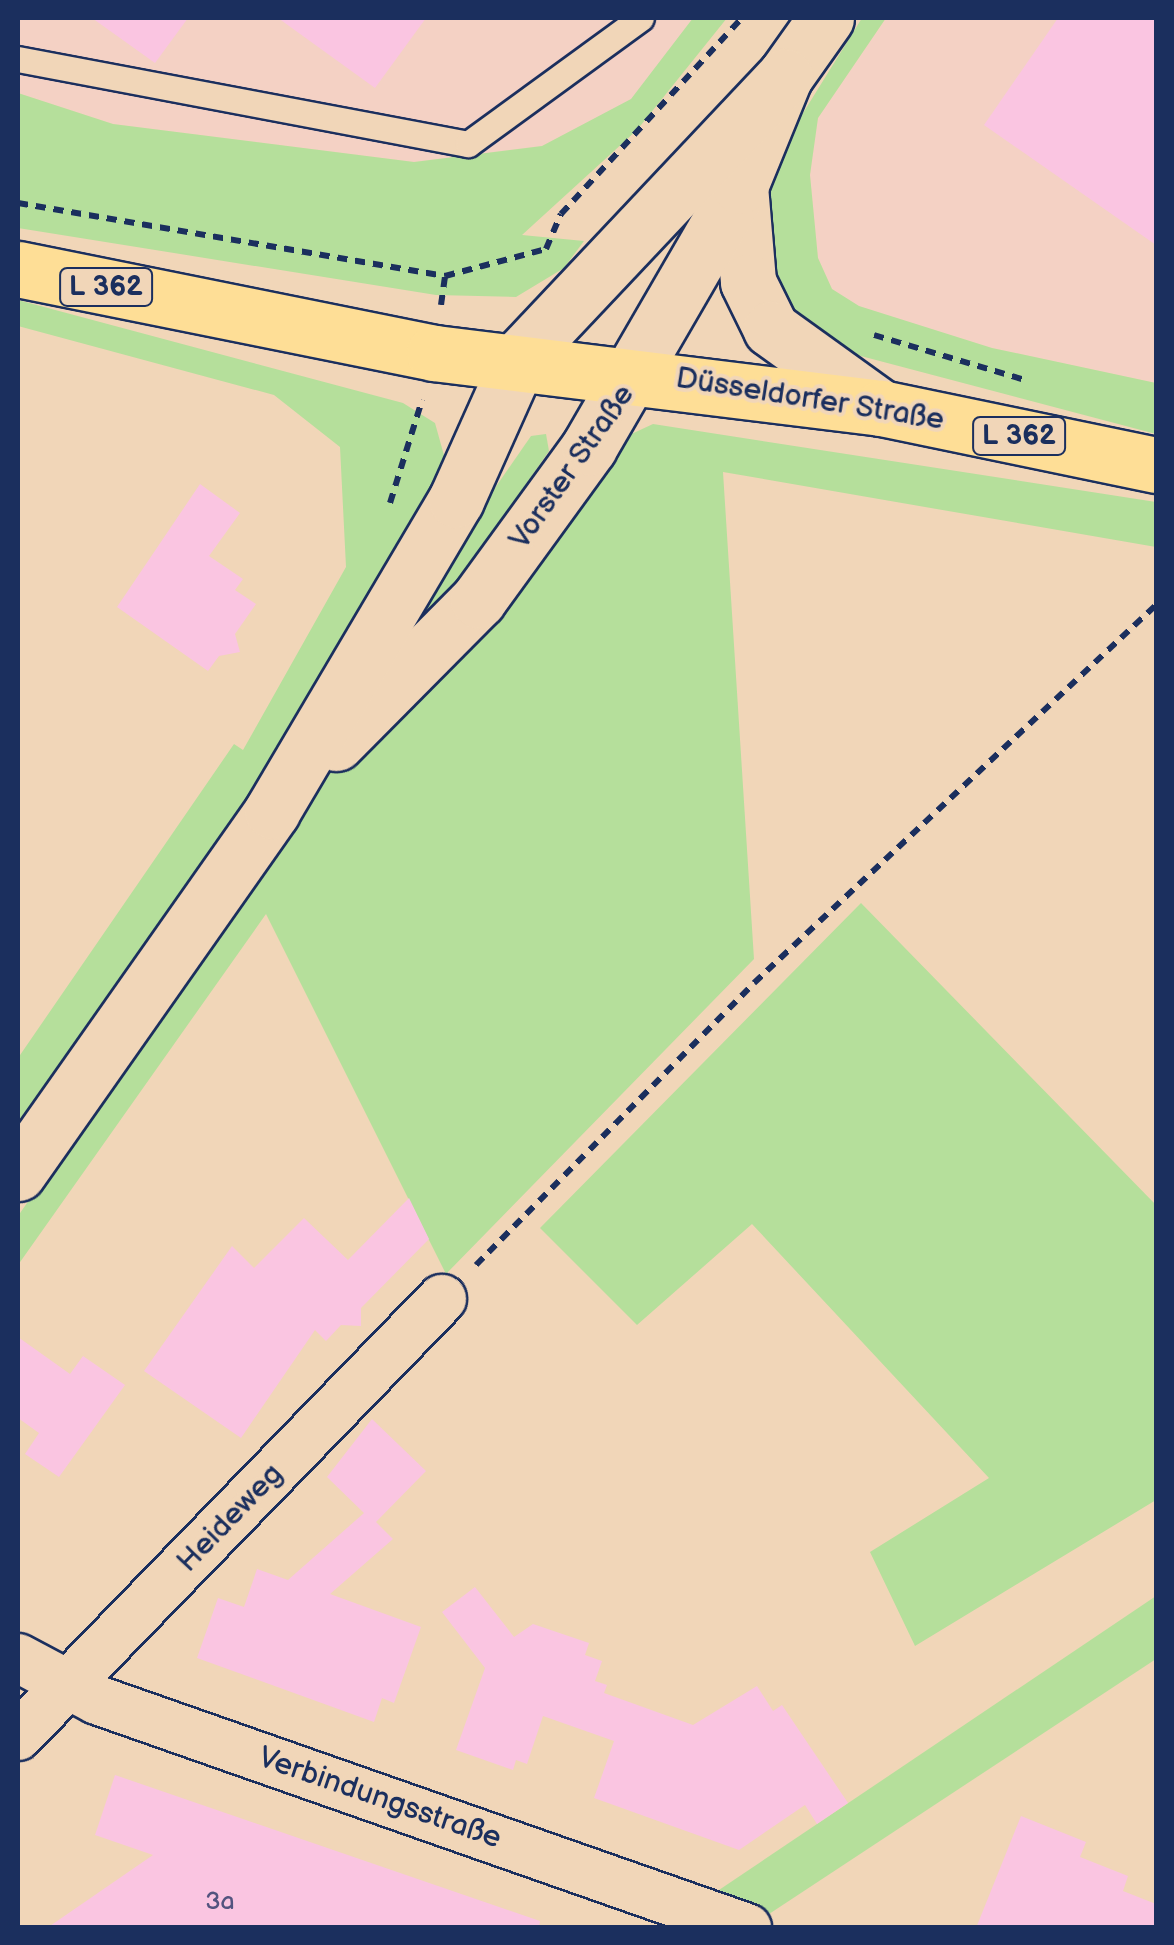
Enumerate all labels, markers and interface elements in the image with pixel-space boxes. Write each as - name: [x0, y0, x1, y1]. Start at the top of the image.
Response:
- road number: L 362: [58, 264, 154, 310]
- street label: Düsseldorfer Straße: [673, 360, 947, 438]
- street label: Vorster Straße: [502, 378, 642, 556]
- road number: L 362: [972, 413, 1066, 459]
- street label: Heideweg: [170, 1456, 290, 1580]
- street label: Verbindungsstraße: [254, 1740, 506, 1856]
- house number: 3a: [205, 1887, 235, 1917]

